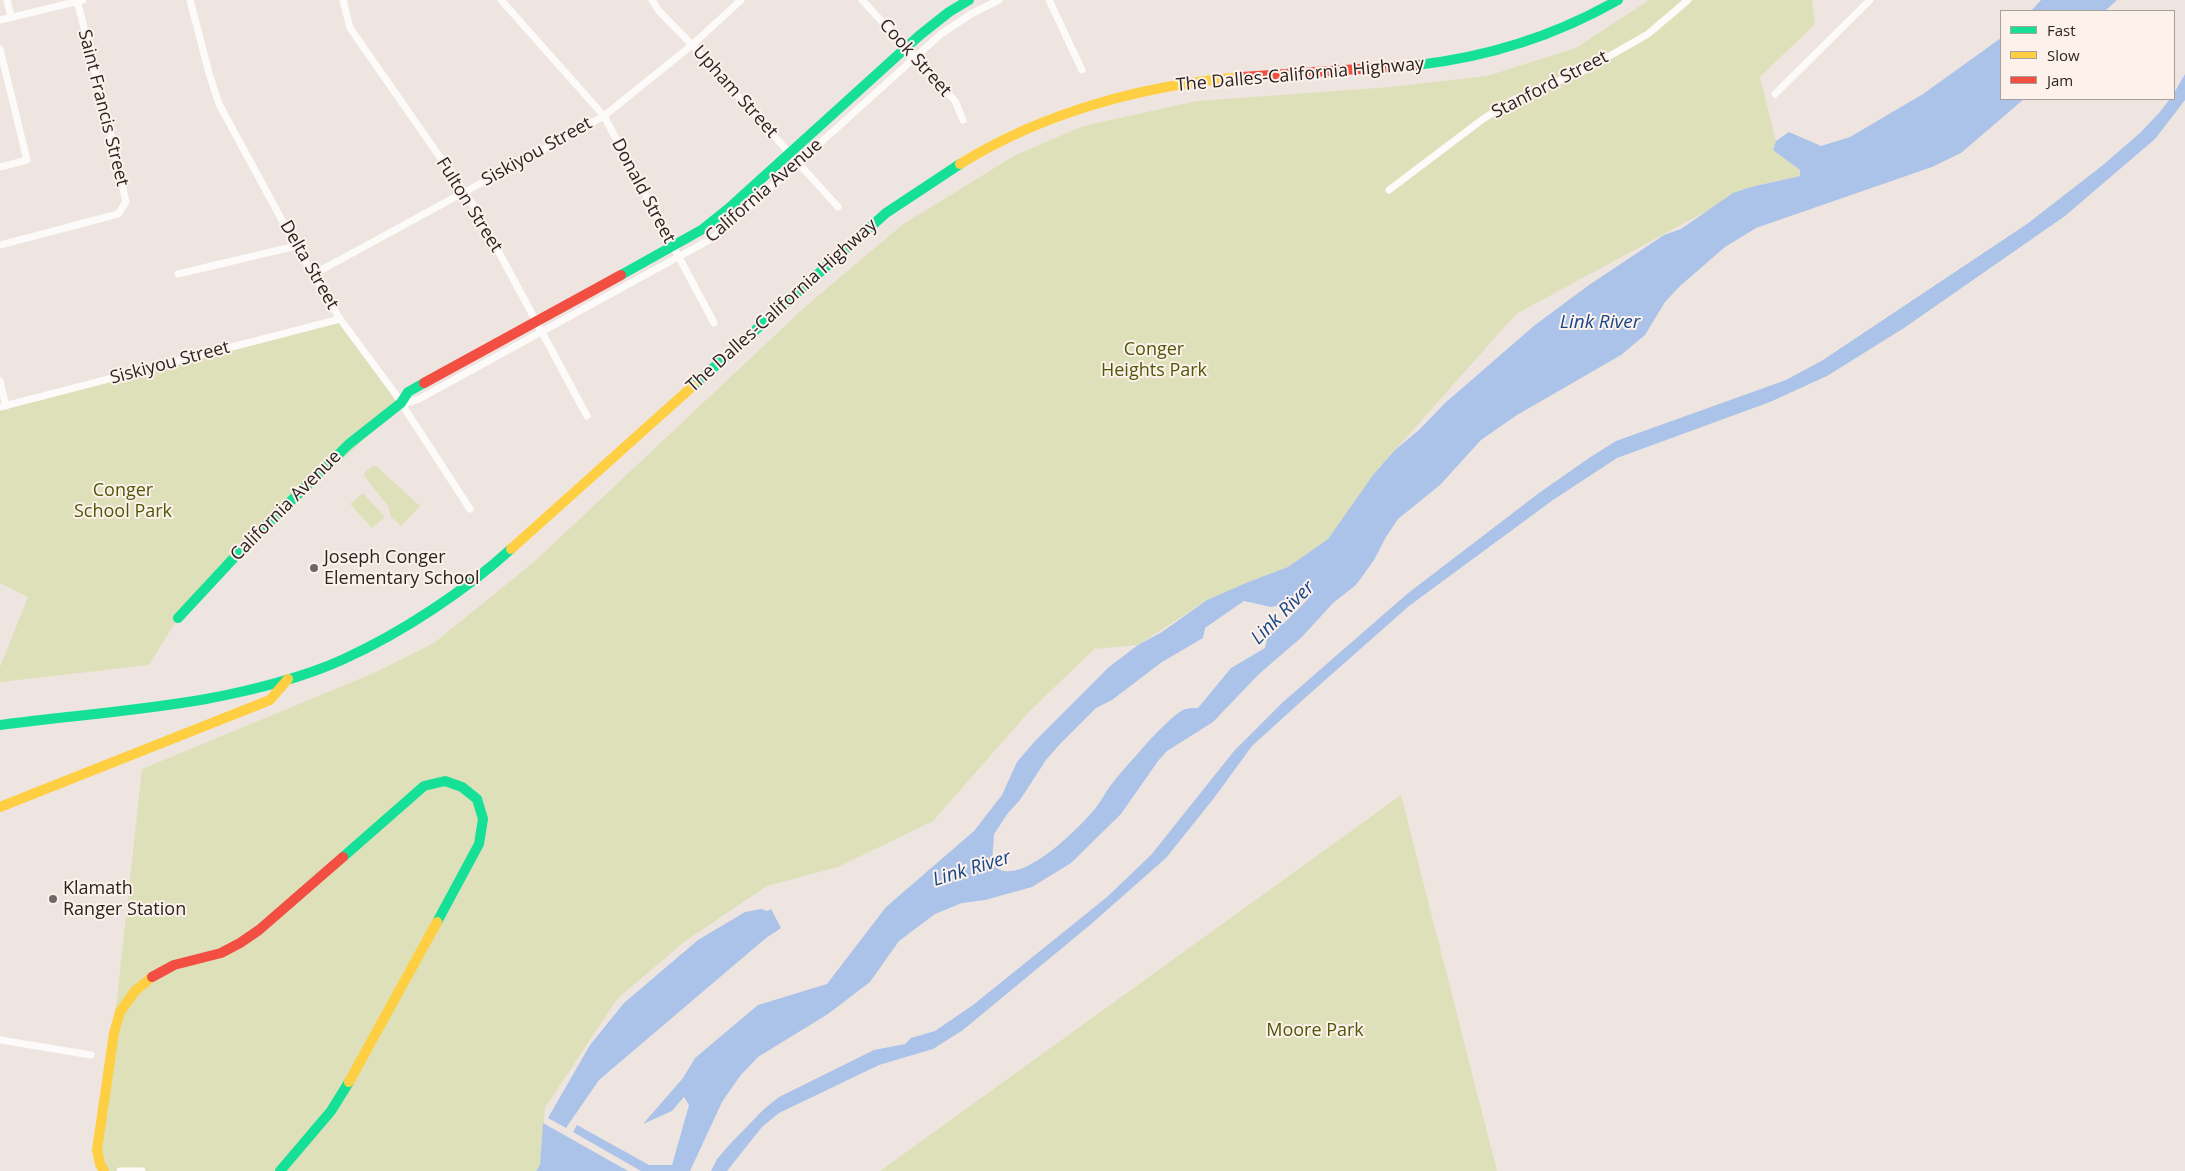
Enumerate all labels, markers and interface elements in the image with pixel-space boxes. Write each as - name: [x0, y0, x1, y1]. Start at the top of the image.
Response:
- legend: [2000, 10, 2175, 100]
- street label: Cook Street: [874, 15, 956, 101]
- text: Fast: [2047, 20, 2076, 40]
- street label: Saint Francis Street: [73, 27, 133, 189]
- street label: Upham Street: [688, 41, 782, 143]
- text: Slow: [2047, 45, 2080, 65]
- street label: Stanford Street: [1488, 46, 1612, 124]
- street label: The Dalles-California Highway: [1175, 53, 1425, 97]
- text: Jam: [2047, 70, 2073, 90]
- street label: Siskiyou Street: [478, 113, 596, 191]
- street label: California Avenue: [701, 134, 827, 248]
- street label: Donald Street: [606, 135, 680, 247]
- street label: Fulton Street: [431, 153, 507, 257]
- street label: The Dalles-California Highway: [682, 215, 882, 397]
- street label: Delta Street: [275, 217, 343, 313]
- water label: Link River: [1560, 312, 1640, 334]
- street label: Siskiyou Street: [108, 337, 232, 389]
- park label: Conger Heights Park: [1101, 339, 1207, 382]
- street label: California Avenue: [226, 446, 346, 566]
- park label: Conger School Park: [74, 480, 172, 522]
- place label: Joseph Conger Elementary School: [324, 547, 480, 590]
- marker: Joseph Conger Elementary School: [308, 562, 320, 574]
- water label: Link River: [1246, 576, 1320, 650]
- water label: Link River: [930, 846, 1014, 892]
- place label: Klamath Ranger Station: [63, 878, 186, 921]
- marker: Klamath Ranger Station: [47, 893, 59, 905]
- park label: Moore Park: [1266, 1020, 1364, 1042]

